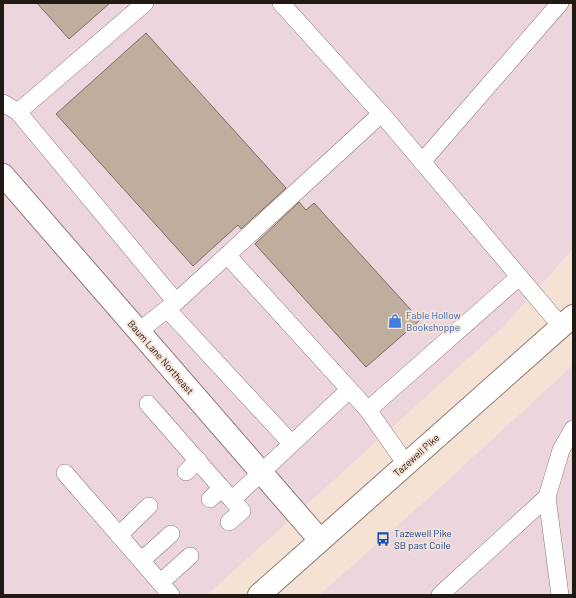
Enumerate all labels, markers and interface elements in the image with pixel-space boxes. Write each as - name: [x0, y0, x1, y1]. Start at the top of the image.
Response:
- place label: Fable Hollow Bookshoppe: [406, 309, 461, 333]
- shop icon: Fable Hollow Bookshoppe: [387, 313, 403, 329]
- street label: Baum Lane Northeast: [126, 318, 197, 397]
- street label: Tazewell Pike: [390, 431, 442, 479]
- place label: Tazewell Pike SB past Coile: [394, 527, 452, 551]
- bus stop icon: Tazewell Pike SB past Coile: [375, 531, 391, 547]

